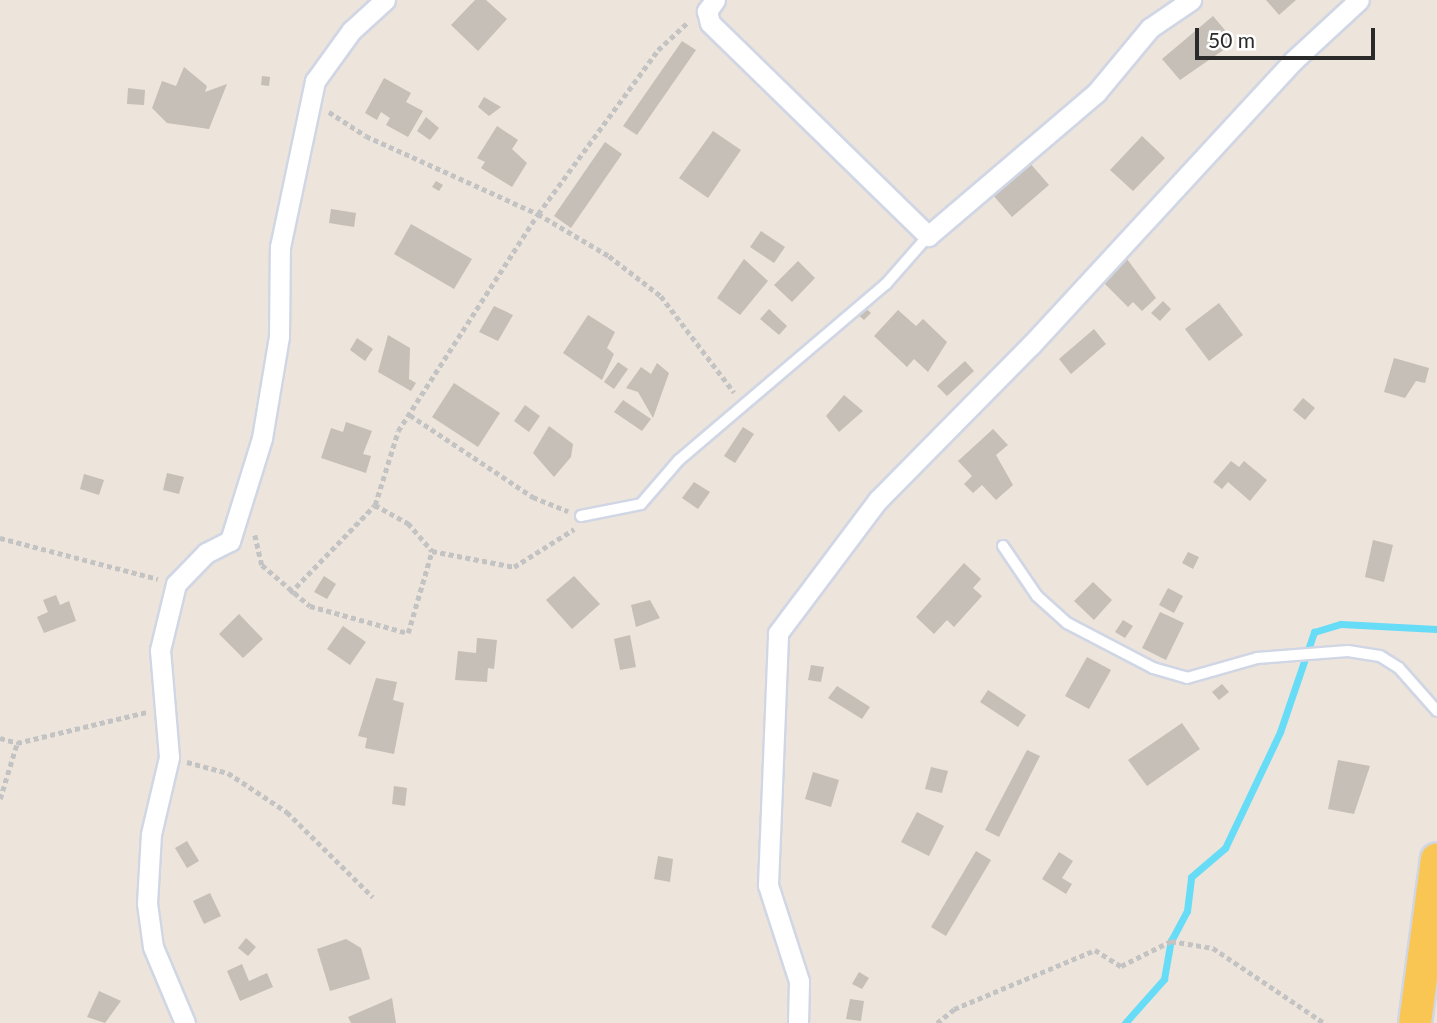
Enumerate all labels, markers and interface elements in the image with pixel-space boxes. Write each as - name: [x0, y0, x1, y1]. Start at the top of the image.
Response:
- scale bar: [1199, 14, 1379, 58]
- text: 50 m: [1208, 27, 1255, 52]

